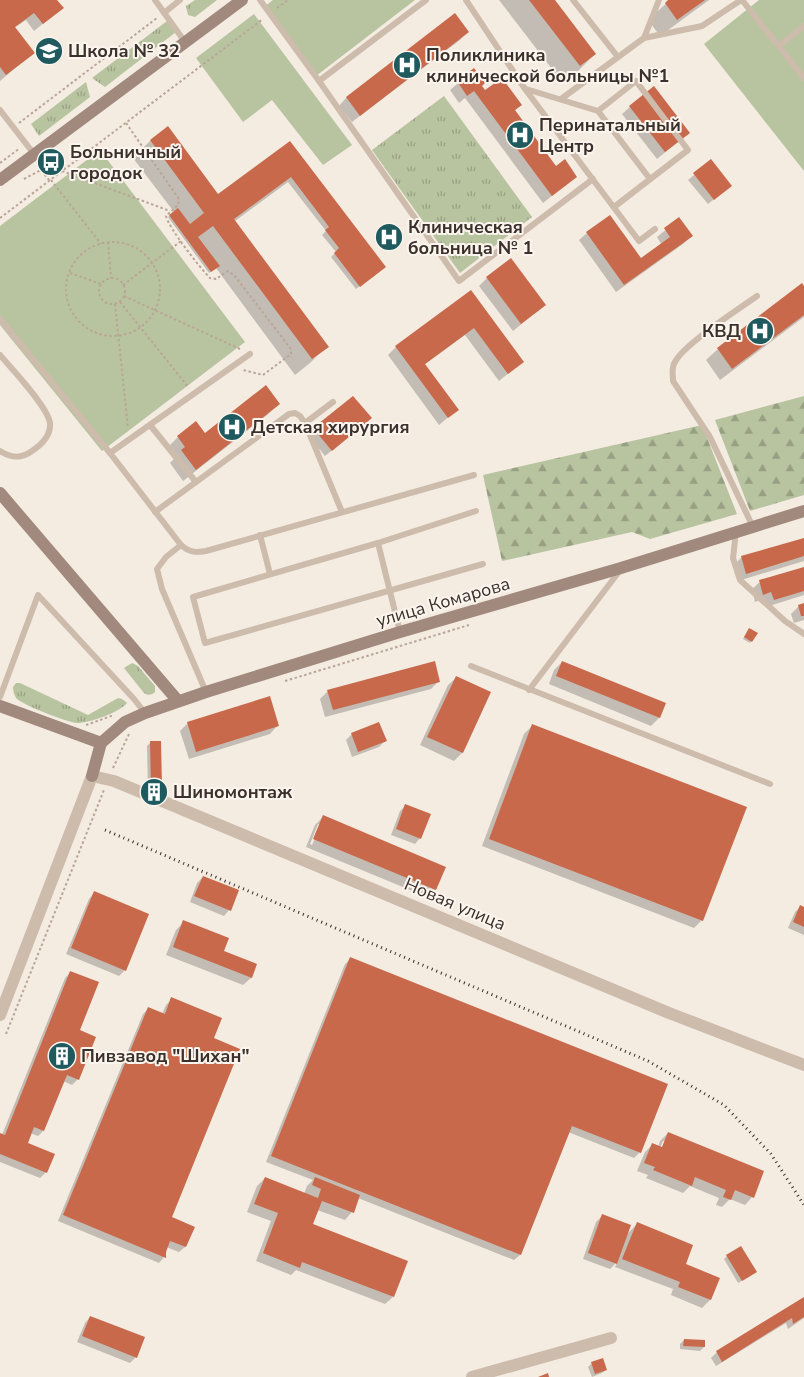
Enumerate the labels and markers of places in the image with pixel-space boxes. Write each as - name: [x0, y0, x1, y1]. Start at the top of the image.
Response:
- school or university icon: Школа № 32: [34, 36, 64, 66]
- place label: Школа № 32: [68, 39, 180, 63]
- place label: Поликлиника клинической больницы №1: [426, 43, 669, 88]
- hospital icon: Поликлиника клинической больницы №1: [392, 50, 422, 80]
- place label: Перинатальный Центр: [539, 113, 681, 158]
- hospital icon: Перинатальный Центр: [505, 120, 535, 150]
- place label: Больничный городок: [70, 140, 181, 185]
- bus stop icon: Больничный городок: [36, 147, 66, 177]
- place label: Клиническая больница № 1: [408, 215, 533, 260]
- hospital icon: Клиническая больница № 1: [374, 222, 404, 252]
- hospital icon: КВД: [745, 316, 775, 346]
- place label: КВД: [702, 319, 741, 343]
- hospital icon: Детская хирургия: [217, 412, 247, 442]
- place label: Детская хирургия: [251, 415, 410, 439]
- building icon: Шиномонтаж: [139, 777, 169, 807]
- place label: Шиномонтаж: [173, 780, 292, 804]
- building icon: Пивзавод "Шихан": [47, 1041, 77, 1071]
- place label: Пивзавод "Шихан": [81, 1044, 249, 1068]

